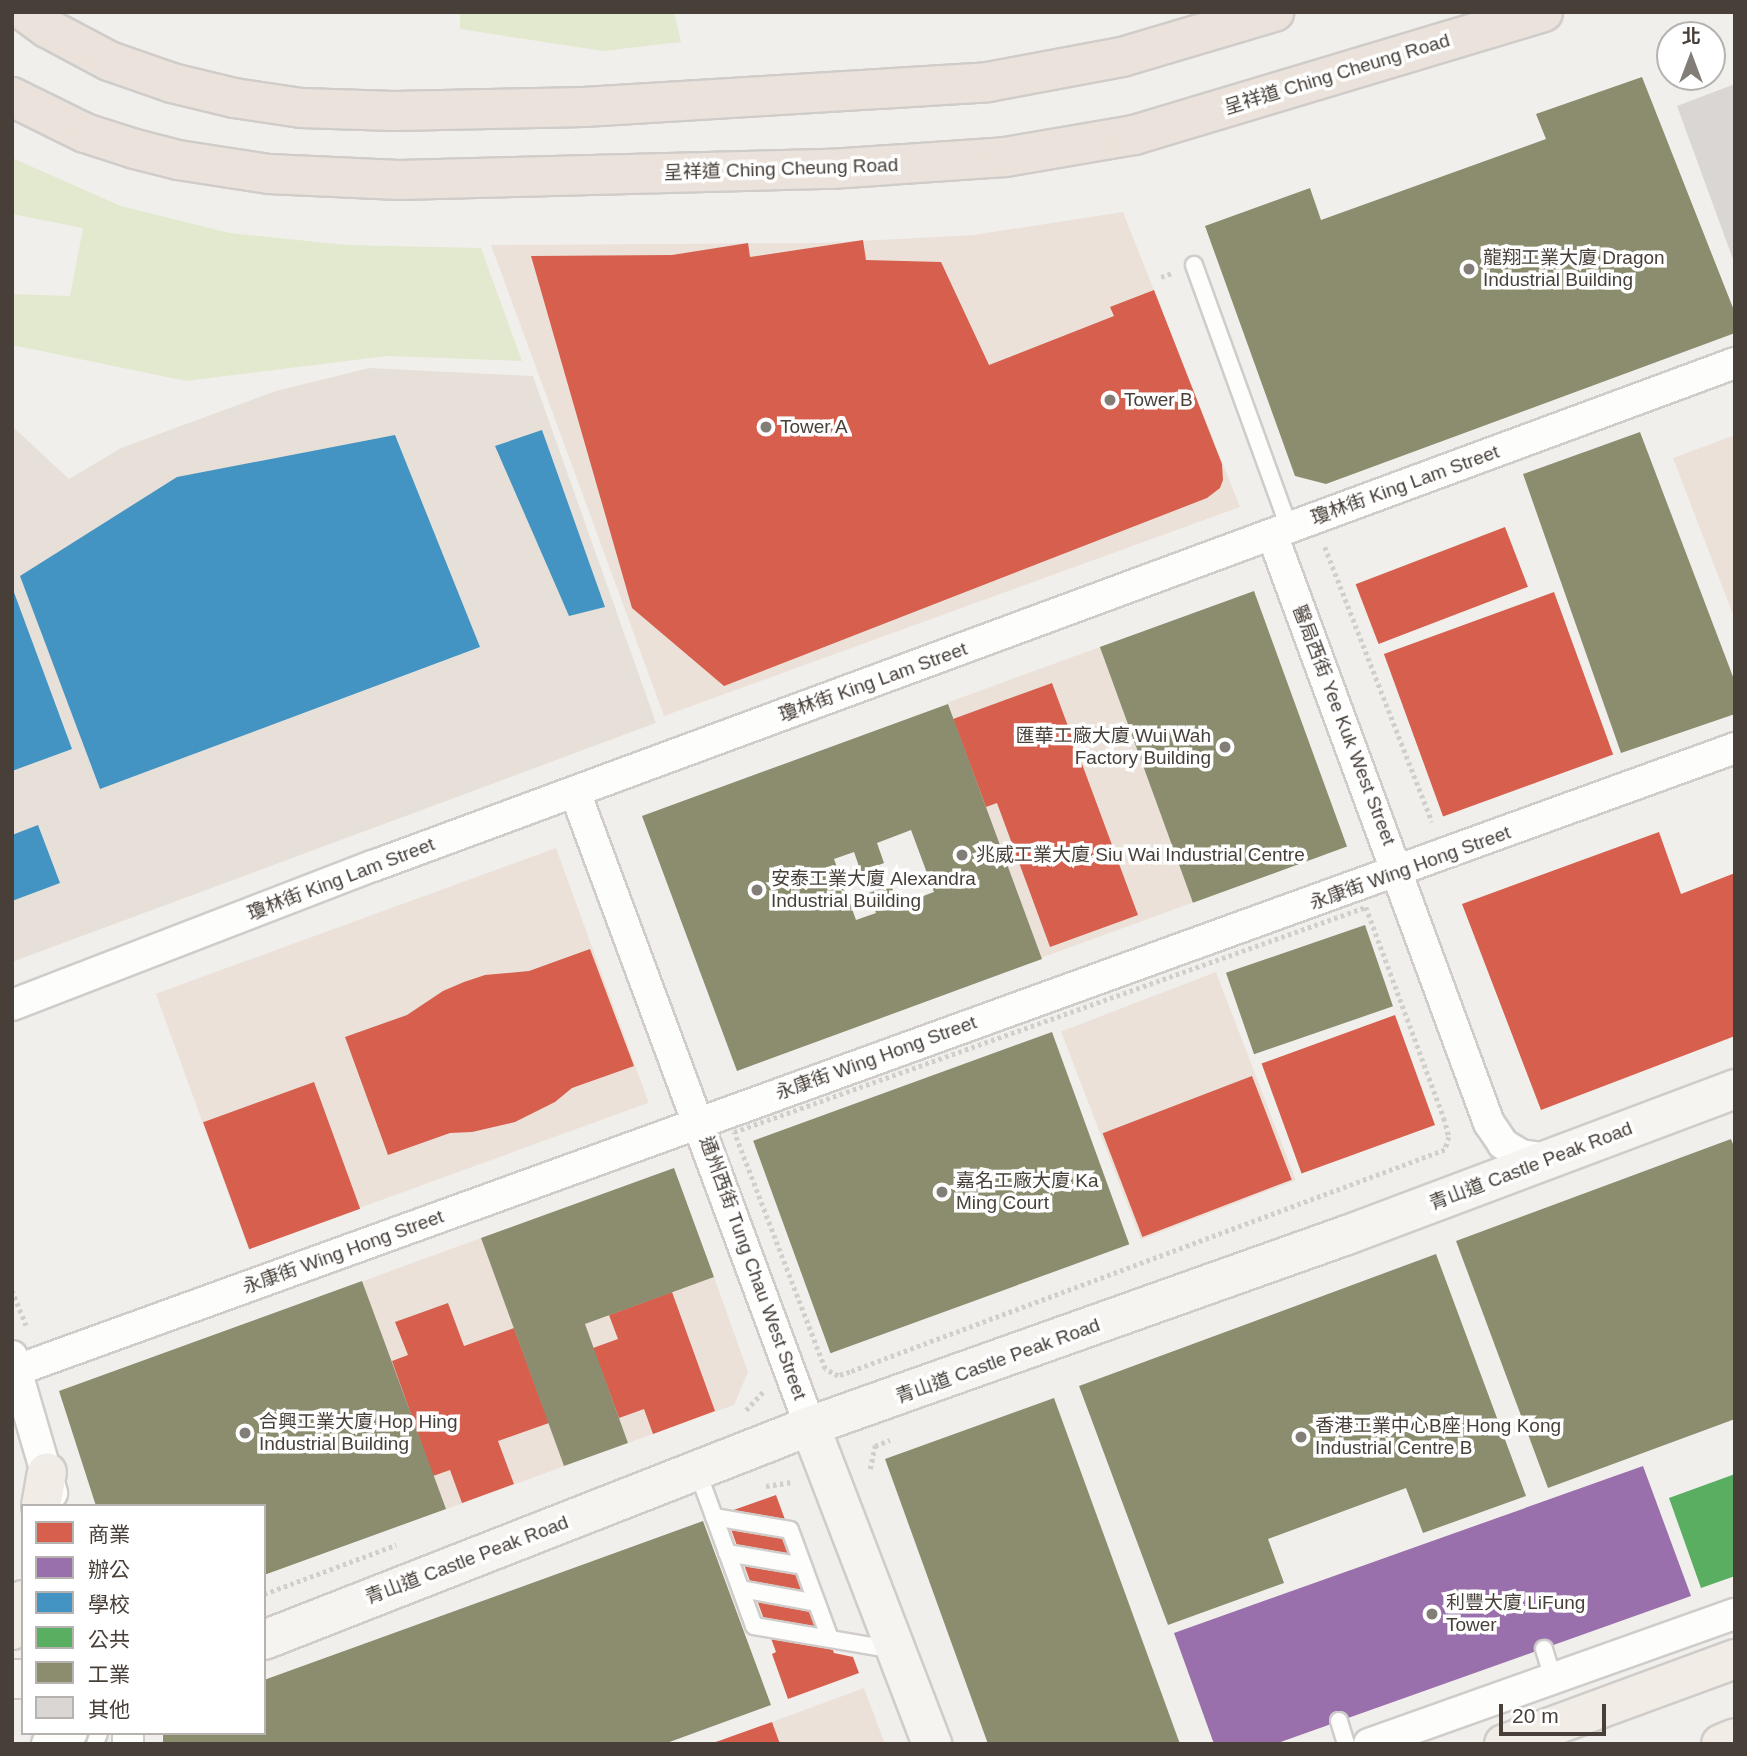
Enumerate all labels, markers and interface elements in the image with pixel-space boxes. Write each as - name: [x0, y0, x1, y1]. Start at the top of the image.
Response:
- north arrow: [1656, 21, 1726, 91]
- text: 北: [1681, 26, 1701, 47]
- street label: 呈祥道 Ching Cheung Road: [1222, 29, 1452, 119]
- street label: 呈祥道 Ching Cheung Road: [663, 154, 899, 184]
- place label: 龍翔工業大廈 Dragon Industrial Building: [1483, 247, 1665, 291]
- marker: 龍翔工業大廈 Dragon Industrial Building: [1461, 261, 1477, 277]
- place label: Tower B: [1124, 389, 1193, 411]
- marker: Tower B: [1102, 392, 1118, 408]
- place label: Tower A: [780, 416, 849, 438]
- marker: Tower A: [758, 419, 774, 435]
- street label: 瓊林街 King Lam Street: [1308, 440, 1502, 530]
- street label: 醫局西街 Yee Kuk West Street: [1288, 602, 1400, 848]
- street label: 瓊林街 King Lam Street: [776, 637, 970, 727]
- place label: 匯華工廠大廈 Wui Wah Factory Building: [1016, 725, 1211, 769]
- marker: 匯華工廠大廈 Wui Wah Factory Building: [1217, 739, 1233, 755]
- street label: 永康街 Wing Hong Street: [1306, 821, 1514, 915]
- street label: 瓊林街 King Lam Street: [244, 833, 438, 925]
- place label: 兆威工業大廈 Siu Wai Industrial Centre: [976, 844, 1305, 866]
- marker: 兆威工業大廈 Siu Wai Industrial Centre: [954, 847, 970, 863]
- place label: 安泰工業大廈 Alexandra Industrial Building: [771, 868, 976, 912]
- marker: 安泰工業大廈 Alexandra Industrial Building: [749, 882, 765, 898]
- street label: 永康街 Wing Hong Street: [772, 1011, 980, 1105]
- street label: 青山道 Castle Peak Road: [1426, 1117, 1636, 1215]
- street label: 通州西街 Tung Chau West Street: [695, 1133, 811, 1403]
- place label: 嘉名工廠大廈 Ka Ming Court: [956, 1170, 1099, 1214]
- marker: 嘉名工廠大廈 Ka Ming Court: [934, 1184, 950, 1200]
- street label: 永康街 Wing Hong Street: [239, 1205, 447, 1299]
- street label: 青山道 Castle Peak Road: [893, 1313, 1103, 1409]
- place label: 合興工業大廈 Hop Hing Industrial Building: [259, 1411, 457, 1455]
- place label: 香港工業中心B座 Hong Kong Industrial Centre B: [1315, 1415, 1561, 1459]
- marker: 合興工業大廈 Hop Hing Industrial Building: [237, 1425, 253, 1441]
- marker: 香港工業中心B座 Hong Kong Industrial Centre B: [1293, 1429, 1309, 1445]
- legend: [21, 1504, 266, 1735]
- street label: 青山道 Castle Peak Road: [362, 1511, 572, 1609]
- text: 商業: [88, 1523, 130, 1546]
- text: 辦公: [88, 1558, 130, 1581]
- place label: 利豐大廈 LiFung Tower: [1446, 1592, 1585, 1636]
- text: 學校: [88, 1593, 130, 1616]
- marker: 利豐大廈 LiFung Tower: [1424, 1606, 1440, 1622]
- text: 公共: [88, 1628, 130, 1651]
- text: 工業: [88, 1663, 130, 1686]
- scale bar: [1502, 1690, 1609, 1734]
- text: 其他: [88, 1698, 130, 1721]
- text: 20 m: [1512, 1704, 1559, 1727]

